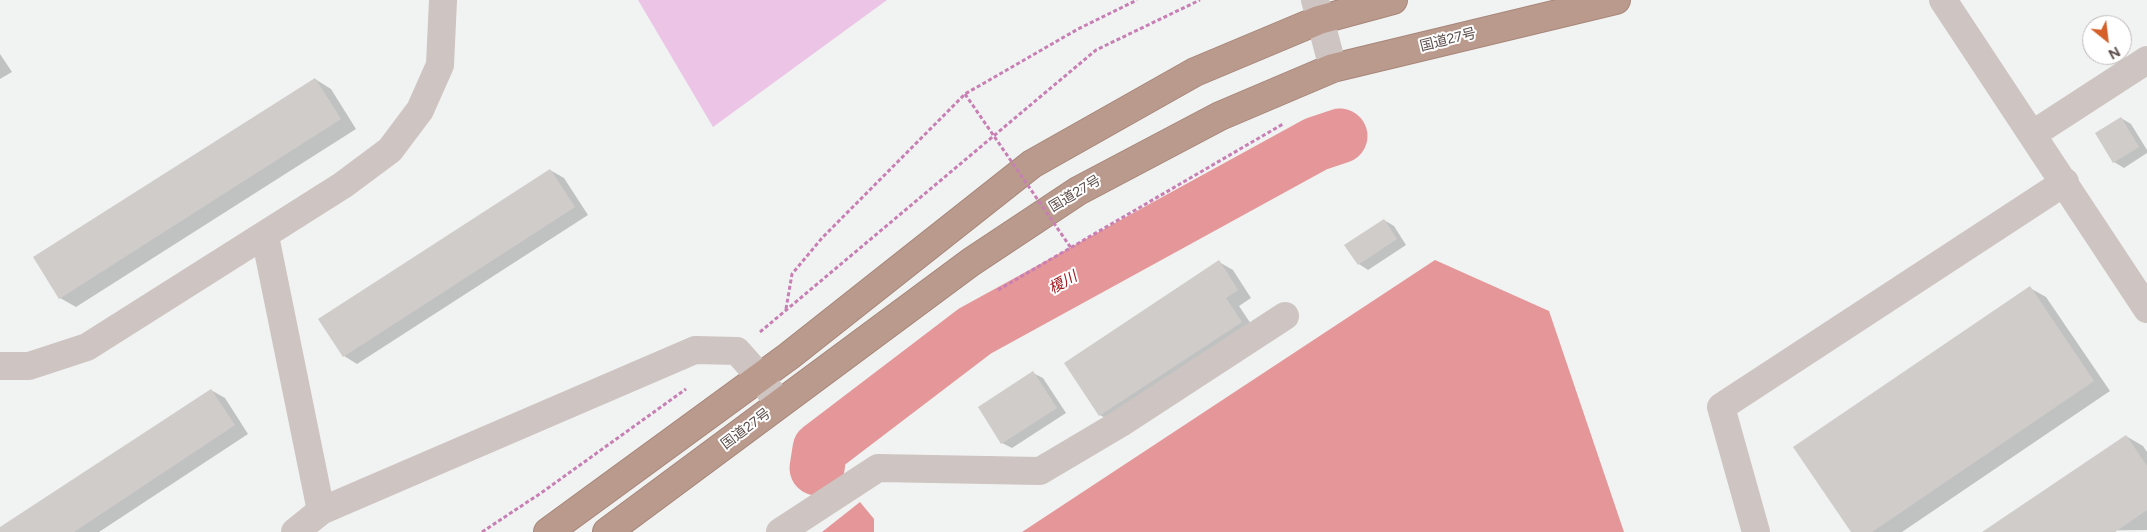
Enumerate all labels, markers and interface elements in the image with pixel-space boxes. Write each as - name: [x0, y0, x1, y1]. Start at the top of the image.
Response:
- north arrow: [2082, 15, 2132, 65]
- street label: 国道27号: [1418, 25, 1478, 55]
- text: N: [2105, 43, 2123, 63]
- street label: 国道27号: [1046, 172, 1104, 216]
- water label: 榎川: [1046, 268, 1080, 298]
- street label: 国道27号: [718, 405, 774, 453]

